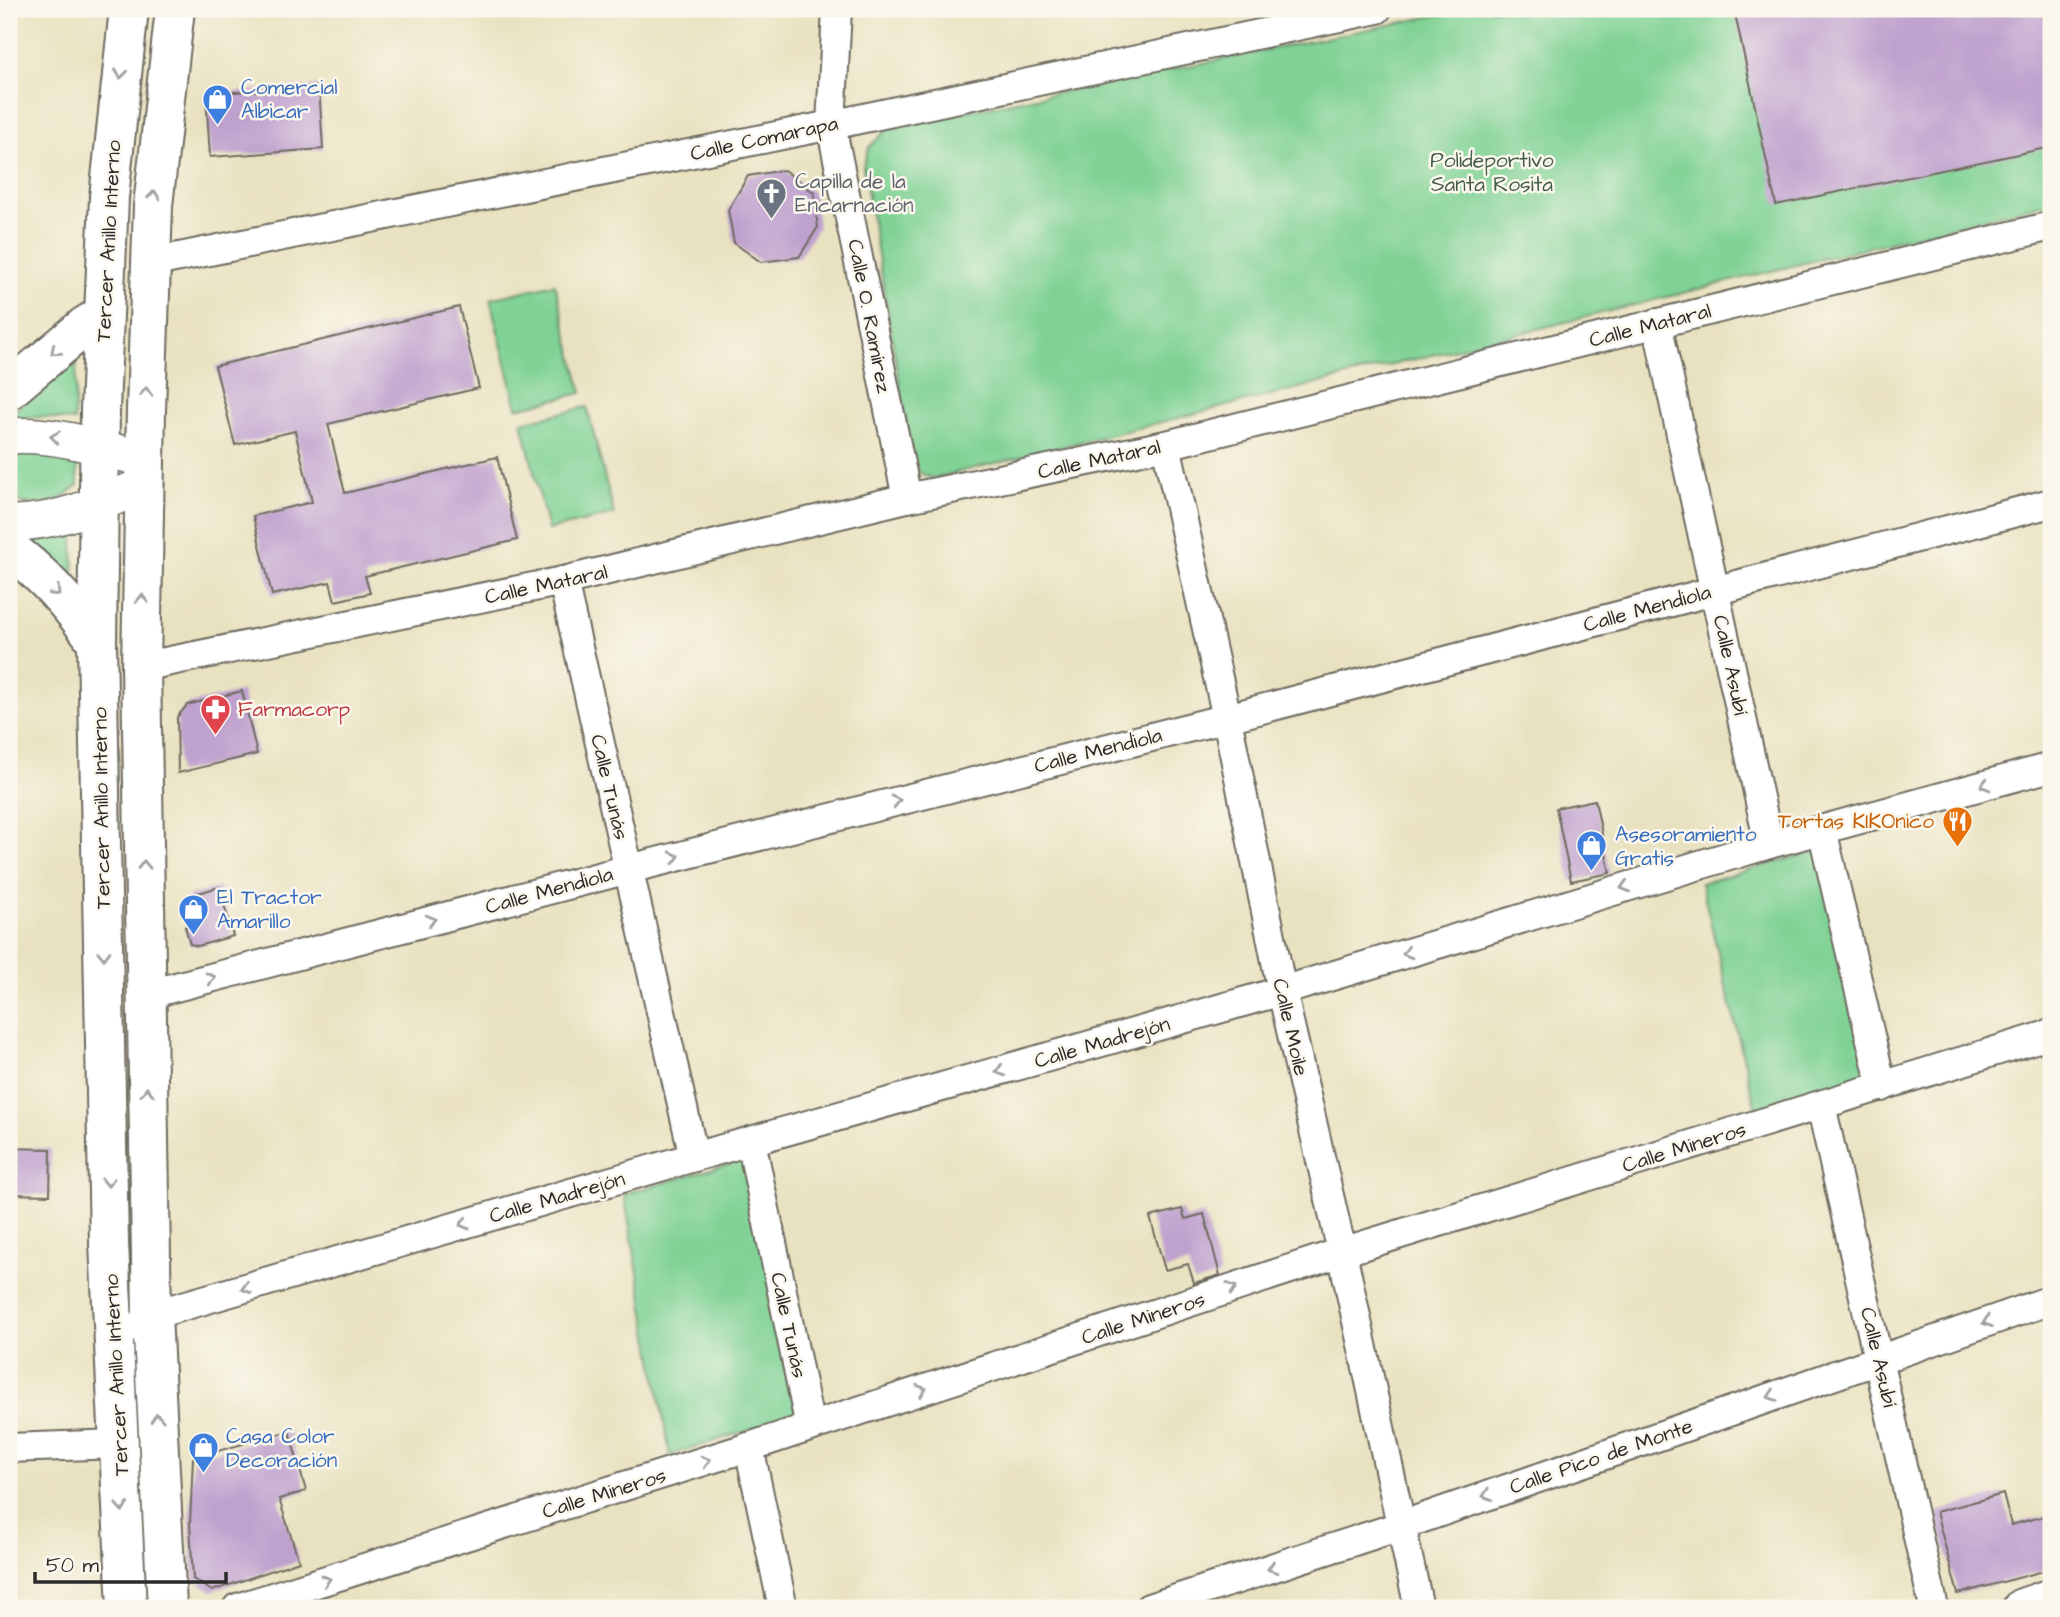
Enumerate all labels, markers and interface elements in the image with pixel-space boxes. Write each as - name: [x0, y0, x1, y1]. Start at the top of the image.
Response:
- one-way arrow: [114, 68, 129, 79]
- place label: Comercial Albicar: [241, 73, 337, 126]
- shop icon: Comercial Albicar: [201, 82, 235, 126]
- street label: Calle Comarapa: [688, 109, 841, 169]
- street label: Tercer Anillo Interno: [89, 139, 128, 343]
- park label: Polideportivo Santa Rosita: [1430, 146, 1554, 199]
- place label: Capilla de la Encarnación: [795, 167, 913, 220]
- church icon: Capilla de la Encarnación: [755, 176, 789, 220]
- one-way arrow: [147, 189, 162, 200]
- street label: Calle O. Ramírez: [840, 237, 899, 396]
- street label: Calle Mataral: [1586, 296, 1714, 355]
- one-way arrow: [50, 343, 63, 355]
- one-way arrow: [139, 386, 154, 397]
- one-way arrow: [49, 430, 61, 445]
- street label: Calle Mataral: [1035, 432, 1163, 487]
- street label: Calle Mataral: [482, 557, 610, 612]
- street label: Calle Mendiola: [1580, 577, 1714, 639]
- one-way arrow: [48, 584, 60, 597]
- one-way arrow: [134, 593, 150, 604]
- street label: Calle Asubí: [1706, 612, 1755, 719]
- pharmacy icon: Farmacorp: [198, 692, 232, 736]
- place label: Farmacorp: [238, 695, 351, 725]
- street label: Tercer Anillo Interno: [85, 707, 118, 909]
- street label: Calle Mendiola: [1031, 721, 1165, 780]
- street label: Calle Tunás: [583, 732, 636, 843]
- one-way arrow: [1980, 777, 1992, 791]
- one-way arrow: [890, 795, 902, 809]
- restaurant icon: Tortas KIKOnico: [1940, 804, 1974, 848]
- place label: Tortas KIKOnico: [1778, 807, 1934, 836]
- place label: Asesoramiento Gratis: [1615, 820, 1757, 873]
- shop icon: Asesoramiento Gratis: [1575, 829, 1609, 873]
- one-way arrow: [669, 851, 681, 865]
- one-way arrow: [136, 859, 151, 870]
- street label: Calle Mendiola: [482, 859, 616, 921]
- one-way arrow: [1619, 879, 1631, 894]
- place label: El Tractor Amarillo: [217, 883, 322, 936]
- shop icon: El Tractor Amarillo: [177, 892, 211, 936]
- one-way arrow: [425, 914, 437, 929]
- one-way arrow: [1402, 945, 1414, 960]
- one-way arrow: [96, 950, 112, 960]
- one-way arrow: [205, 972, 217, 986]
- street label: Calle Moile: [1265, 976, 1316, 1079]
- street label: Calle Madrejón: [1031, 1009, 1173, 1076]
- one-way arrow: [995, 1062, 1007, 1077]
- one-way arrow: [139, 1087, 155, 1097]
- street label: Calle Mineros: [1619, 1115, 1750, 1180]
- street label: Calle Madrejón: [486, 1164, 628, 1231]
- one-way arrow: [100, 1177, 116, 1188]
- one-way arrow: [458, 1216, 470, 1230]
- street label: Calle Tunás: [763, 1270, 814, 1381]
- street label: Tercer Anillo Interno: [97, 1273, 136, 1477]
- one-way arrow: [240, 1279, 252, 1294]
- one-way arrow: [1225, 1282, 1237, 1297]
- street label: Calle Mineros: [1078, 1285, 1209, 1352]
- street label: Calle Asubí: [1853, 1304, 1904, 1411]
- one-way arrow: [1981, 1314, 1993, 1328]
- one-way arrow: [916, 1384, 928, 1398]
- one-way arrow: [1766, 1388, 1778, 1402]
- street label: Calle Pico de Monte: [1506, 1411, 1697, 1501]
- one-way arrow: [150, 1412, 165, 1423]
- place label: Casa Color Decoración: [226, 1422, 337, 1475]
- shop icon: Casa Color Decoración: [186, 1431, 220, 1475]
- one-way arrow: [700, 1454, 712, 1469]
- street label: Calle Mineros: [539, 1461, 670, 1526]
- one-way arrow: [1482, 1487, 1494, 1501]
- one-way arrow: [115, 1502, 130, 1513]
- scale bar: [35, 1540, 226, 1584]
- text: 50 m: [46, 1551, 100, 1580]
- one-way arrow: [1266, 1560, 1279, 1574]
- one-way arrow: [319, 1574, 331, 1589]

